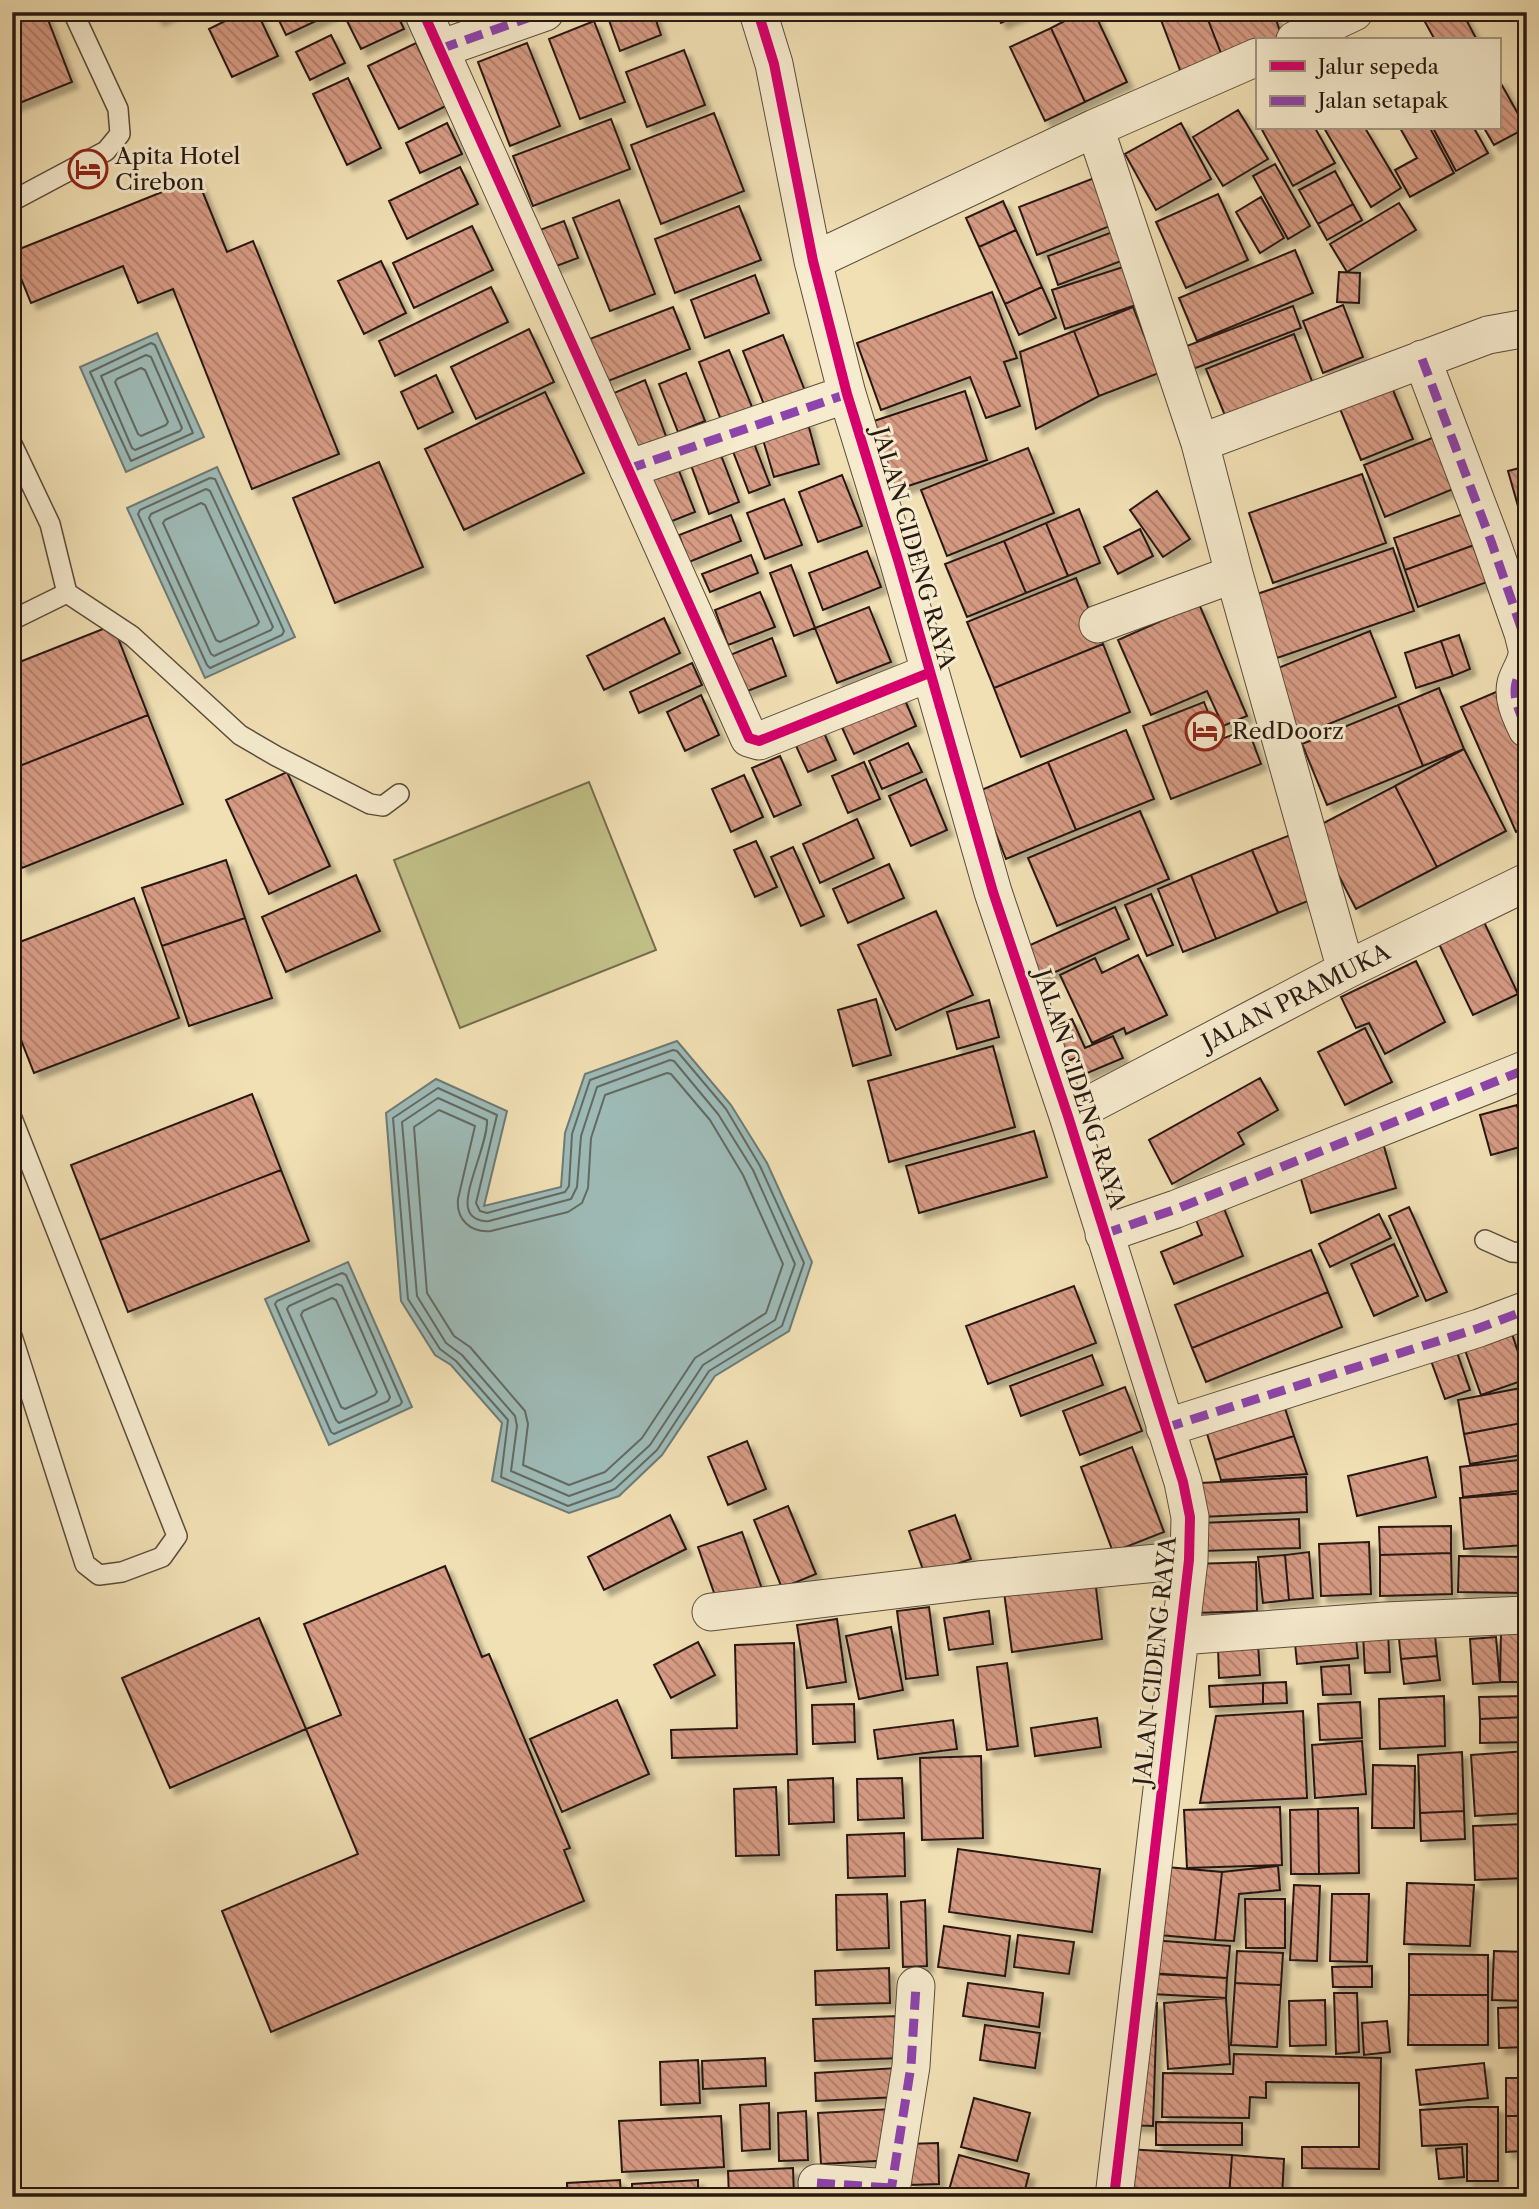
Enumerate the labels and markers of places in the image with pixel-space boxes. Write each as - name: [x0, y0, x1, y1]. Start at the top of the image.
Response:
- place label: Apita Hotel Cirebon: [114, 142, 241, 196]
- hotel icon: Apita Hotel Cirebon: [67, 148, 109, 190]
- hotel icon: RedDoorz: [1184, 710, 1226, 752]
- place label: RedDoorz: [1232, 717, 1344, 745]

